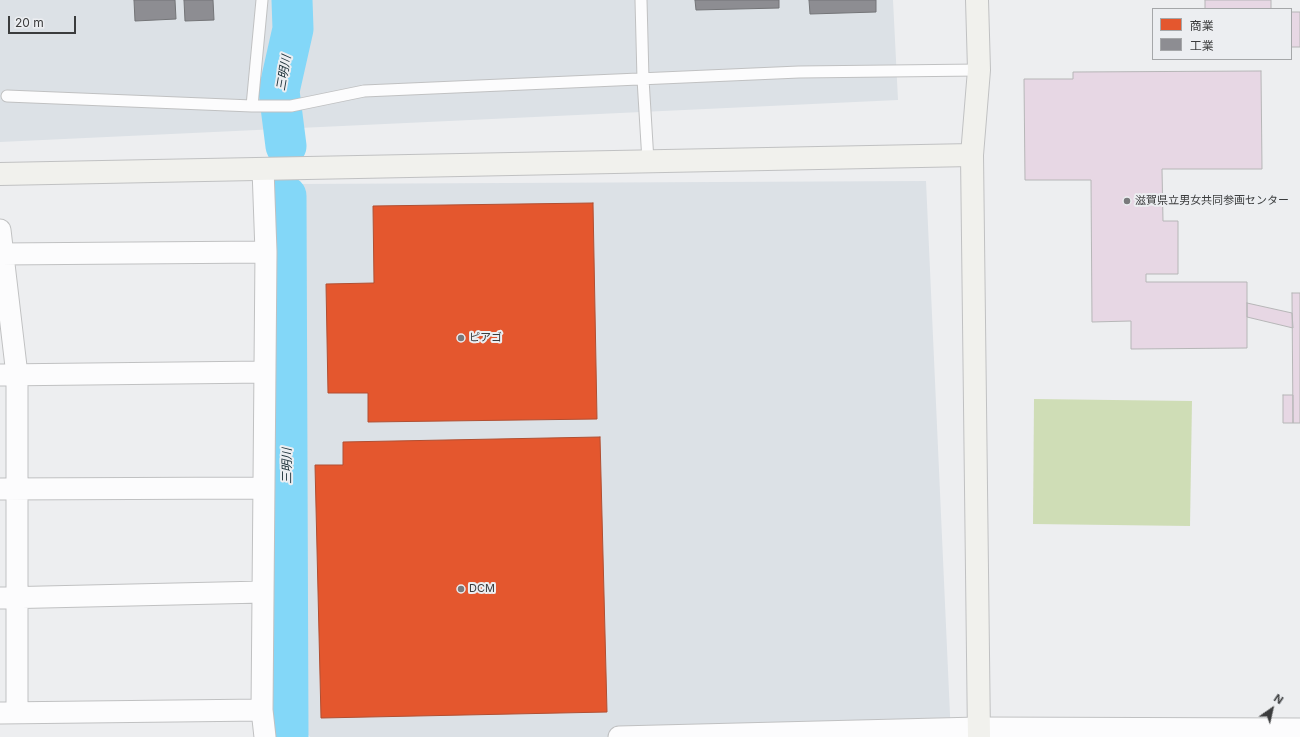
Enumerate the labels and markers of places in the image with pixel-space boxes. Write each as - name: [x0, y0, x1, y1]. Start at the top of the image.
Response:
- place label: 滋賀県立男女共同参画センター: [1135, 194, 1289, 208]
- marker: 滋賀県立男女共同参画センター: [1122, 196, 1132, 206]
- place label: ピアゴ: [469, 331, 502, 345]
- marker: ピアゴ: [456, 333, 466, 343]
- place label: DCM: [469, 582, 495, 596]
- marker: DCM: [456, 584, 466, 594]

